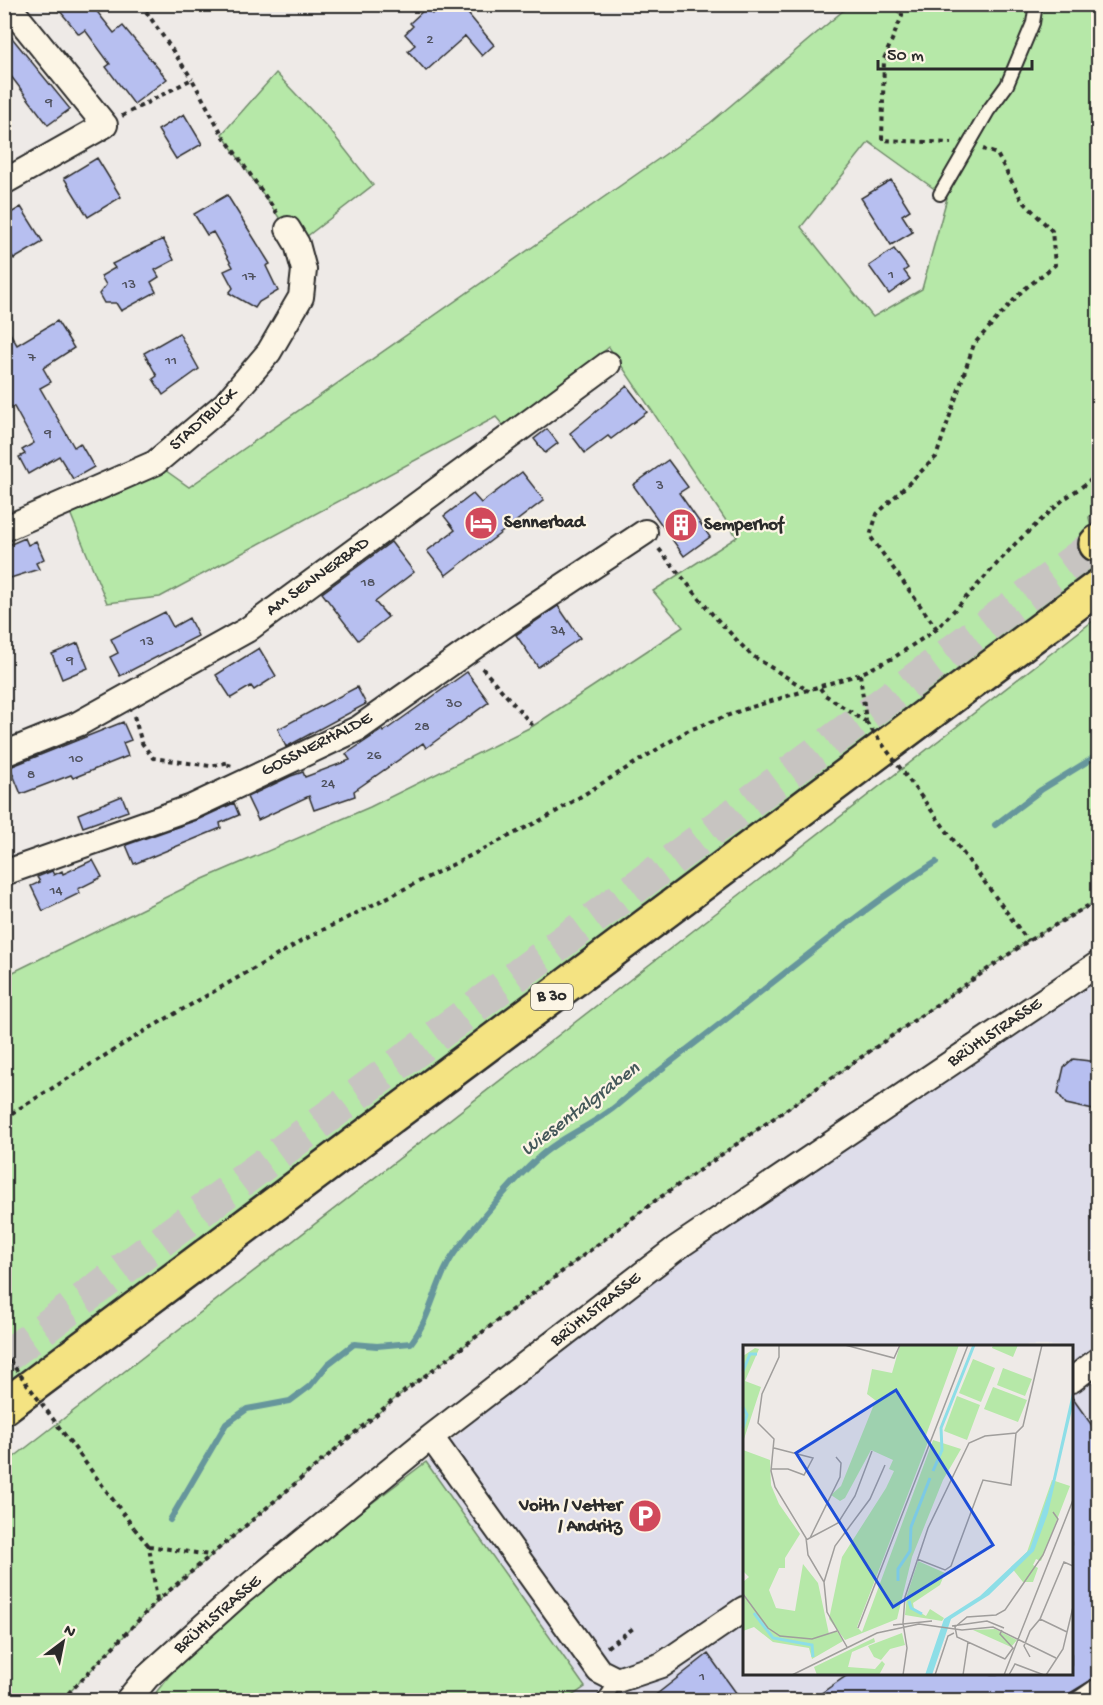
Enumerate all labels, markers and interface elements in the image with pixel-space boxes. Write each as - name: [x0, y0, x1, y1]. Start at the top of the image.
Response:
- house number: 2: [426, 31, 434, 49]
- scale bar: [878, 33, 1032, 71]
- text: 50 m: [887, 46, 924, 67]
- house number: 9: [44, 94, 53, 112]
- house number: 1: [887, 266, 894, 284]
- house number: 17: [241, 268, 257, 286]
- house number: 13: [121, 276, 136, 294]
- house number: 7: [27, 349, 37, 367]
- house number: 11: [164, 352, 177, 370]
- street label: STADTBLICK: [166, 383, 244, 456]
- house number: 9: [43, 425, 52, 443]
- house number: 3: [655, 477, 664, 495]
- hotel icon: Sennerbad: [463, 505, 499, 541]
- building icon: Semperhof: [663, 507, 699, 543]
- place label: Sennerbad: [504, 513, 587, 534]
- place label: Semperhof: [704, 515, 785, 536]
- street label: AM SENNERBAD: [262, 532, 374, 622]
- house number: 18: [360, 574, 375, 592]
- house number: 34: [550, 622, 565, 640]
- house number: 13: [139, 633, 154, 651]
- house number: 9: [65, 652, 74, 670]
- house number: 30: [445, 695, 463, 713]
- street label: GOSSNERHALDE: [258, 708, 377, 782]
- house number: 28: [414, 718, 430, 736]
- house number: 26: [367, 747, 382, 765]
- house number: 10: [68, 750, 84, 768]
- house number: 8: [27, 766, 35, 784]
- house number: 24: [321, 775, 335, 793]
- house number: 14: [48, 882, 63, 900]
- road number: B 30: [531, 984, 573, 1010]
- street label: BRÜHLSTRASSE: [943, 993, 1047, 1073]
- water label: Wiesentalgraben: [517, 1058, 645, 1162]
- street label: BRÜHLSTRASSE: [546, 1268, 646, 1352]
- inset map: [743, 1345, 1073, 1675]
- place label: Voith / Vetter / Andritz: [518, 1496, 625, 1538]
- parking icon: Voith / Vetter / Andritz: [627, 1498, 663, 1534]
- street label: BRÜHLSTRASSE: [169, 1571, 267, 1659]
- north arrow: [33, 1612, 93, 1672]
- text: N: [60, 1621, 79, 1643]
- house number: 1: [698, 1668, 705, 1686]

